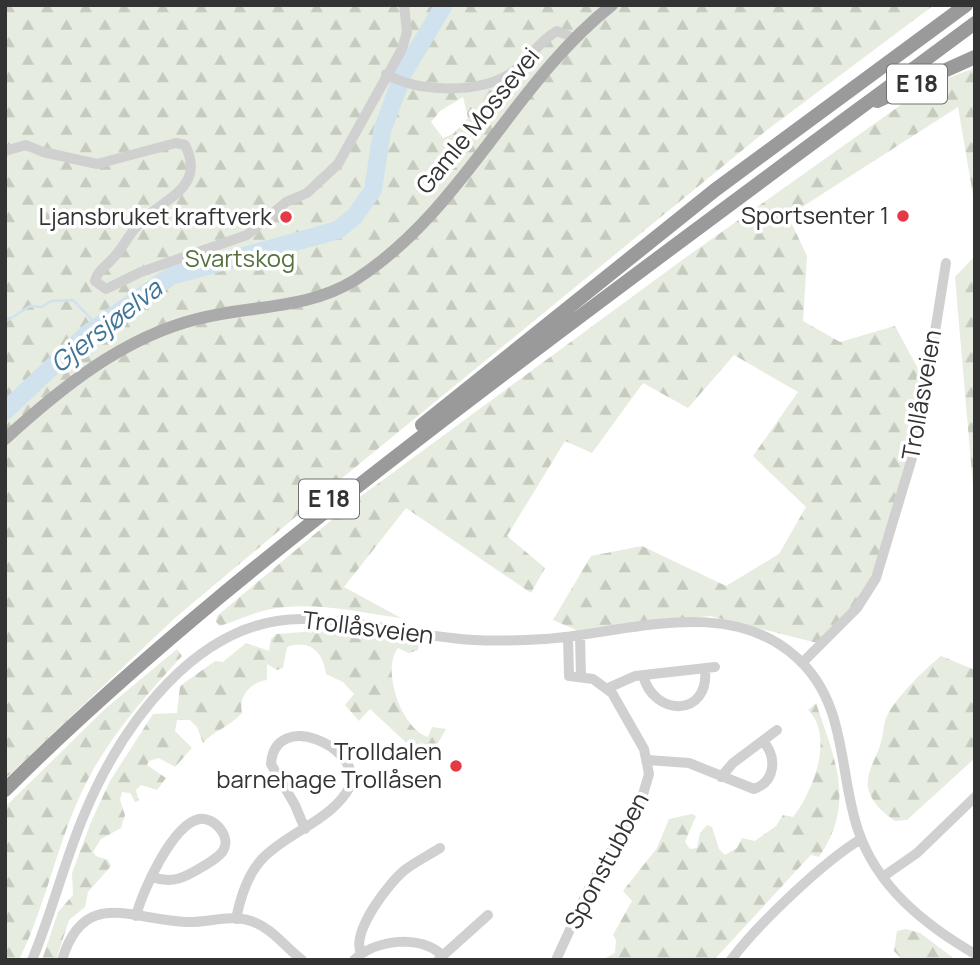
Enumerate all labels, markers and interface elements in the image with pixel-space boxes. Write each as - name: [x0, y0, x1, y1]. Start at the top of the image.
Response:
- street label: Gamle Mossevei: [408, 40, 546, 200]
- road number: E 18: [887, 64, 947, 104]
- place label: Sportsenter 1: [741, 198, 889, 231]
- place label: Ljansbruket kraftverk: [39, 199, 273, 232]
- marker: Sportsenter 1: [895, 208, 911, 224]
- marker: Ljansbruket kraftverk: [278, 209, 294, 225]
- park label: Svartskog: [185, 241, 295, 274]
- water label: Gjersjøelva: [42, 269, 170, 380]
- street label: Trollåsveien: [893, 327, 948, 462]
- road number: E 18: [299, 480, 359, 519]
- street label: Trollåsveien: [301, 602, 436, 651]
- place label: Trolldalen barnehage Trollåsen: [216, 734, 442, 795]
- marker: Trolldalen barnehage Trollåsen: [448, 758, 464, 774]
- street label: Sponstubben: [556, 786, 656, 934]

